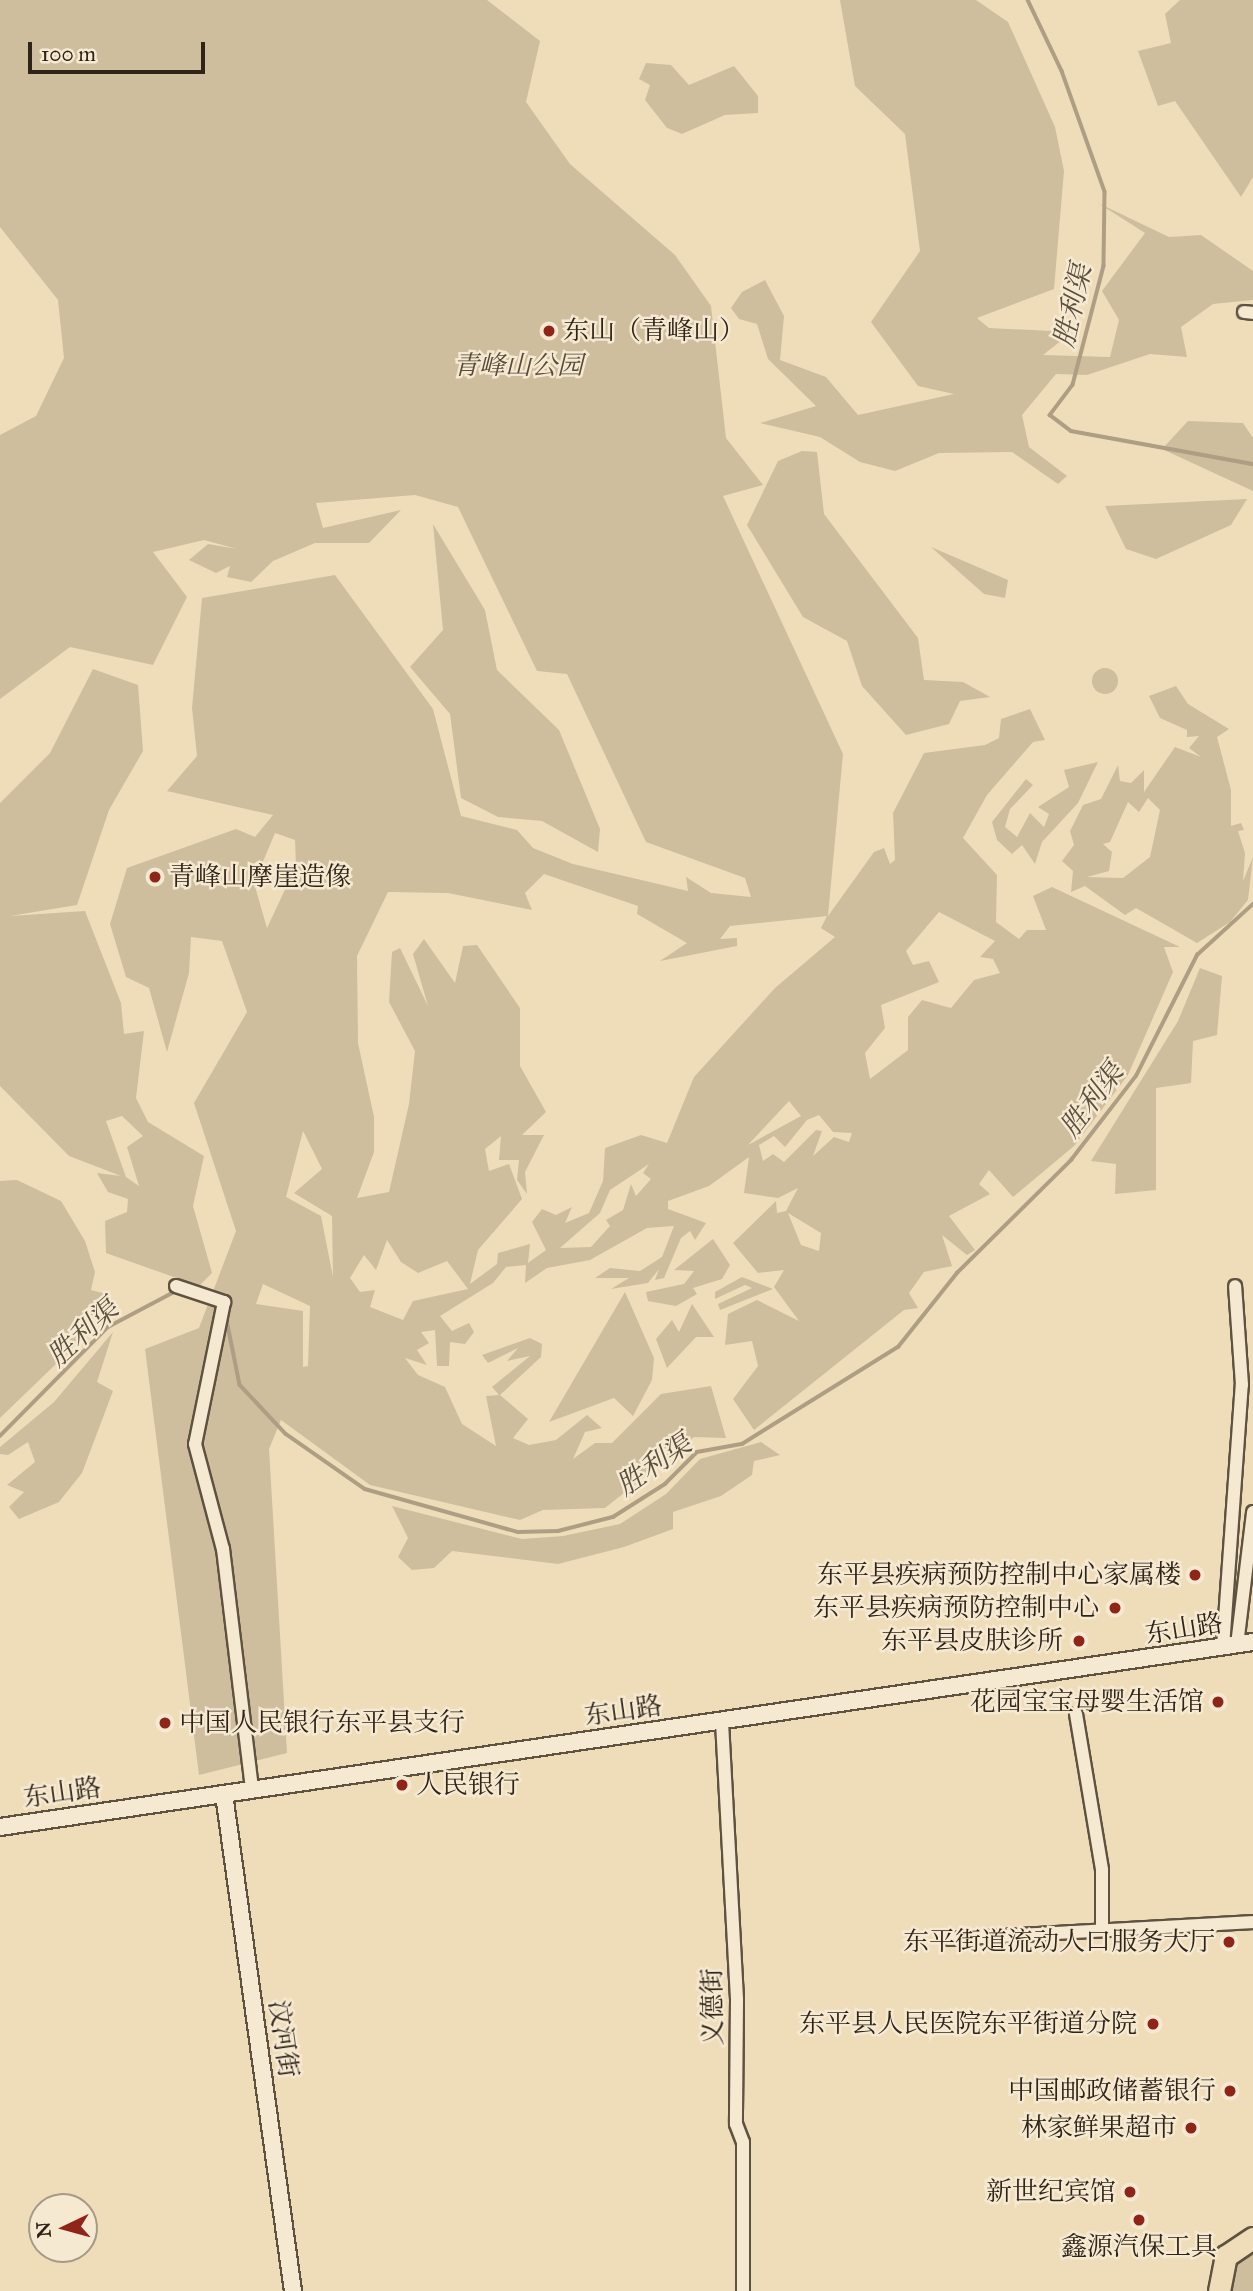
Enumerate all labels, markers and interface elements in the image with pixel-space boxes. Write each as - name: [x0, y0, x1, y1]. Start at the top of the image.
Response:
- scale bar: [32, 28, 208, 72]
- text: 100 m: [41, 41, 96, 67]
- water label: 胜利渠: [1047, 261, 1099, 351]
- place label: 东山（青峰山）: [563, 315, 745, 347]
- marker: 东山（青峰山）: [541, 323, 557, 339]
- park label: 青峰山公园: [453, 350, 583, 382]
- place label: 青峰山摩崖造像: [169, 861, 351, 893]
- marker: 青峰山摩崖造像: [147, 869, 163, 885]
- water label: 胜利渠: [1053, 1056, 1131, 1144]
- water label: 胜利渠: [41, 1292, 125, 1374]
- water label: 胜利渠: [610, 1427, 698, 1503]
- place label: 东平县疾病预防控制中心家属楼: [817, 1559, 1181, 1591]
- marker: 东平县疾病预防控制中心家属楼: [1187, 1567, 1203, 1583]
- place label: 东平县疾病预防控制中心: [813, 1592, 1099, 1624]
- marker: 东平县疾病预防控制中心: [1105, 1598, 1125, 1618]
- street label: 东山路: [1143, 1607, 1225, 1651]
- place label: 东平县皮肤诊所: [881, 1625, 1063, 1657]
- marker: 东平县皮肤诊所: [1069, 1631, 1089, 1651]
- place label: 花园宝宝母婴生活馆: [970, 1686, 1204, 1718]
- street label: 东山路: [582, 1690, 664, 1732]
- marker: 花园宝宝母婴生活馆: [1210, 1694, 1226, 1710]
- place label: 中国人民银行东平县支行: [179, 1707, 465, 1739]
- marker: 中国人民银行东平县支行: [157, 1715, 173, 1731]
- place label: 人民银行: [416, 1769, 520, 1801]
- street label: 东山路: [21, 1772, 103, 1814]
- marker: 人民银行: [394, 1777, 410, 1793]
- place label: 东平街道流动人口服务大厅: [903, 1926, 1215, 1958]
- marker: 东平街道流动人口服务大厅: [1221, 1934, 1237, 1950]
- street label: 义德街: [697, 1968, 729, 2046]
- street label: 汶河街: [262, 1998, 304, 2080]
- place label: 东平县人民医院东平街道分院: [799, 2008, 1137, 2040]
- marker: 东平县人民医院东平街道分院: [1143, 2014, 1163, 2034]
- place label: 中国邮政储蓄银行: [1008, 2075, 1216, 2107]
- marker: 中国邮政储蓄银行: [1222, 2083, 1238, 2099]
- place label: 林家鲜果超市: [1021, 2112, 1177, 2144]
- marker: 林家鲜果超市: [1183, 2120, 1199, 2136]
- place label: 新世纪宾馆: [986, 2176, 1116, 2208]
- marker: 新世纪宾馆: [1122, 2184, 1138, 2200]
- north arrow: [28, 2193, 98, 2263]
- marker: 鑫源汽保工具: [1131, 2212, 1147, 2228]
- text: N: [31, 2221, 56, 2239]
- place label: 鑫源汽保工具: [1061, 2231, 1217, 2263]

